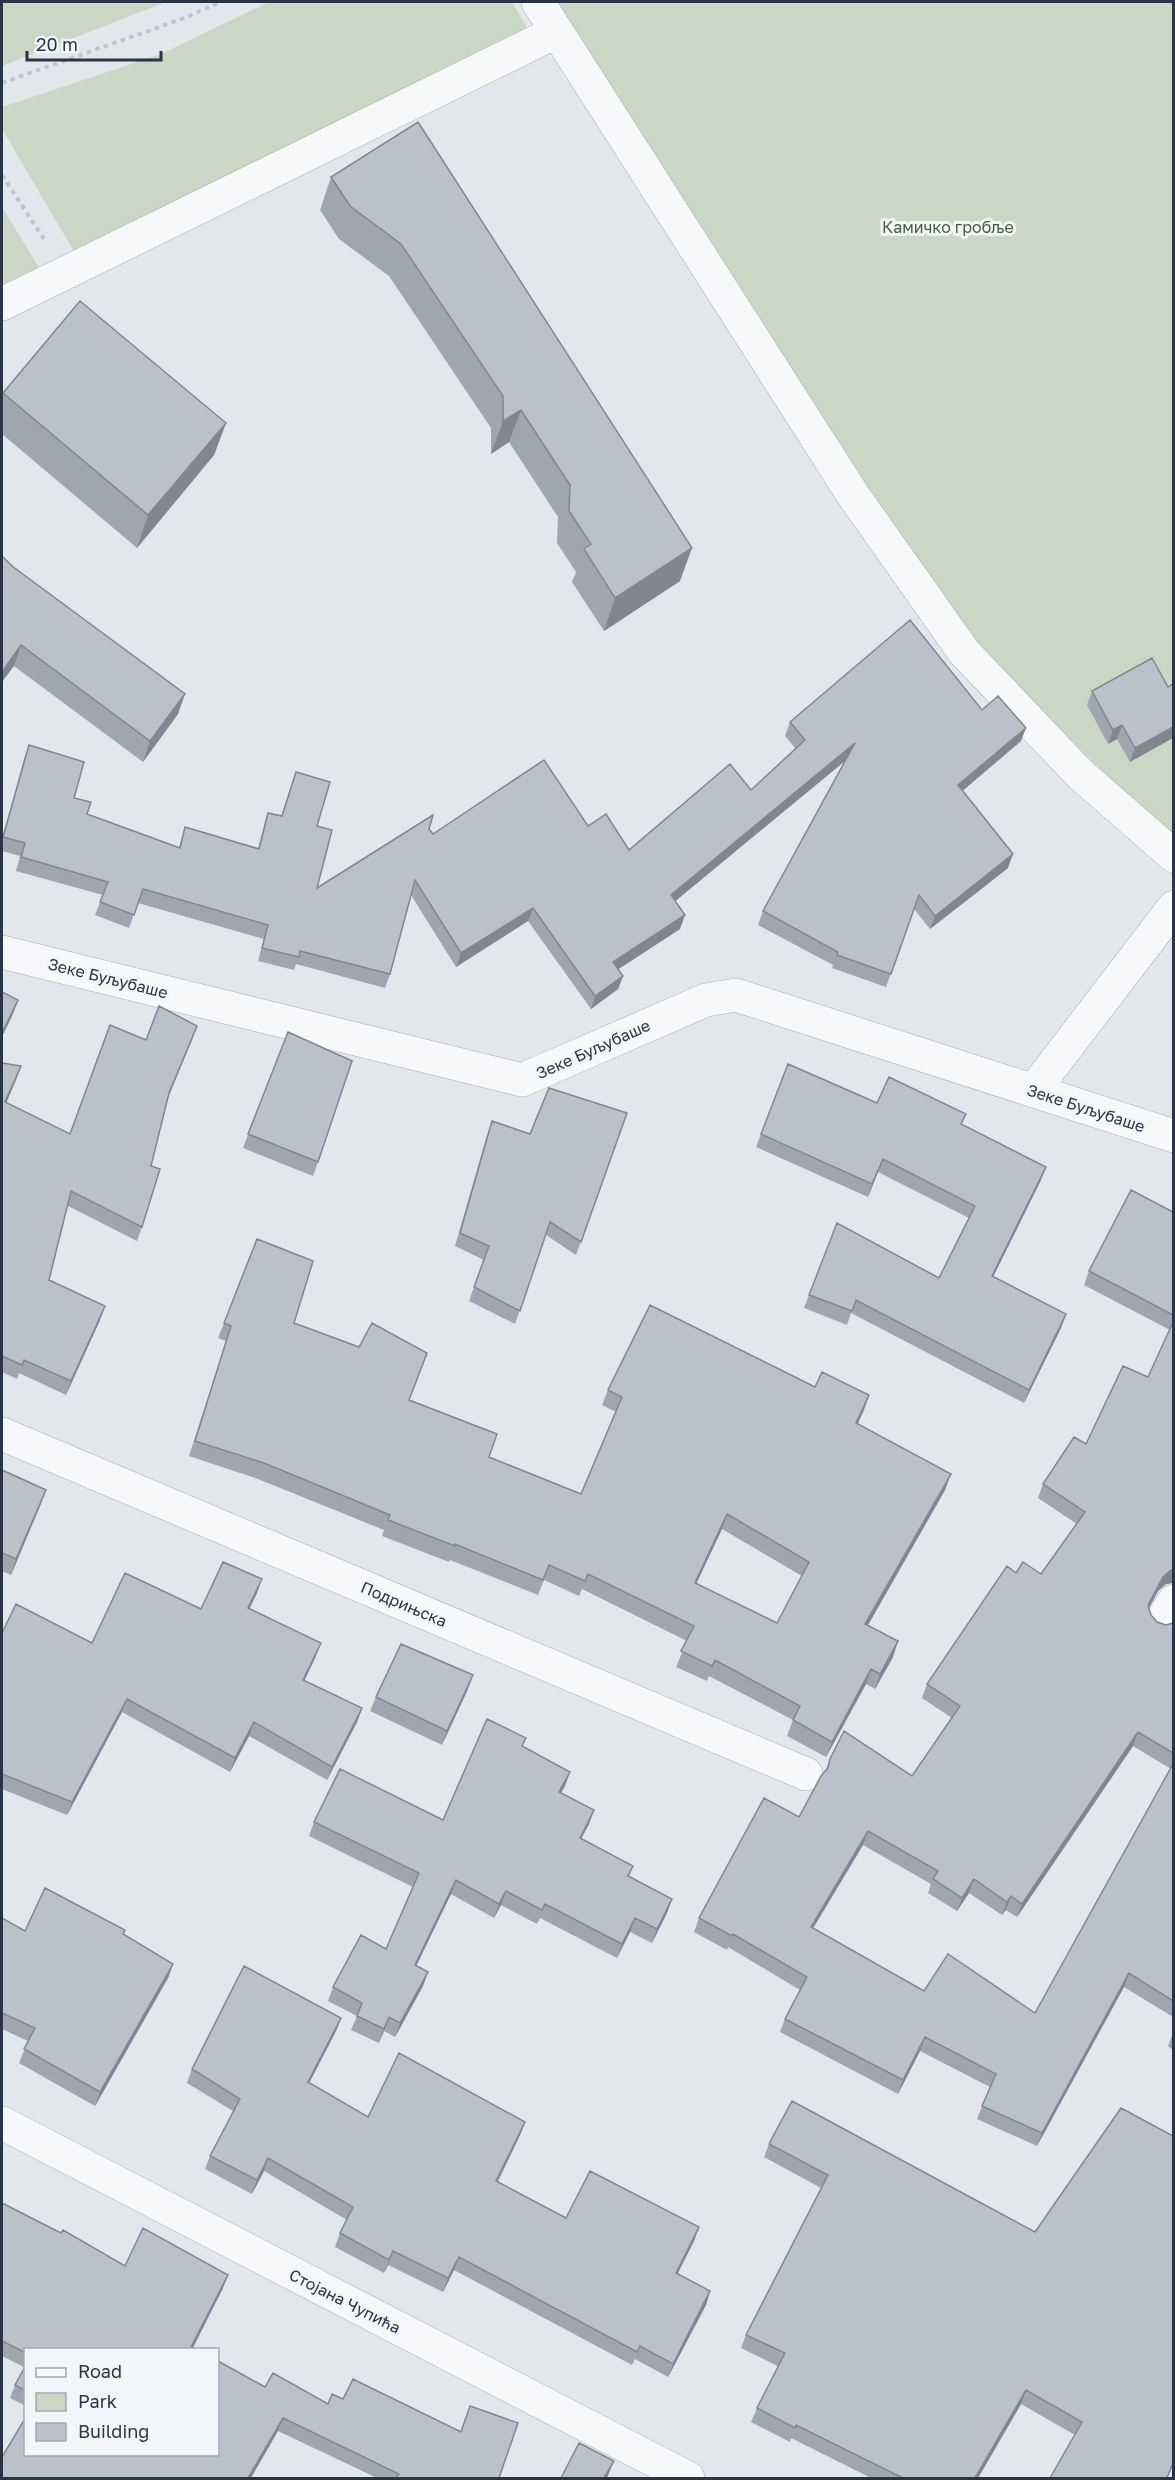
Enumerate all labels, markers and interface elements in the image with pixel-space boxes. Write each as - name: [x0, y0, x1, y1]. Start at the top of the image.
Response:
- scale bar: [27, 24, 160, 62]
- text: 20 m: [36, 33, 78, 55]
- park label: Камичко гробље: [882, 217, 1014, 237]
- street label: Зеке Буљубаше: [46, 953, 170, 1003]
- street label: Зеке Буљубаше: [533, 1015, 653, 1083]
- street label: Зеке Буљубаше: [1024, 1080, 1148, 1136]
- street label: Подрињска: [358, 1577, 450, 1631]
- street label: Стојана Чупића: [286, 2264, 404, 2338]
- legend: [24, 2348, 219, 2456]
- text: Road: [78, 2360, 122, 2382]
- text: Park: [78, 2390, 117, 2412]
- text: Building: [78, 2420, 149, 2442]

